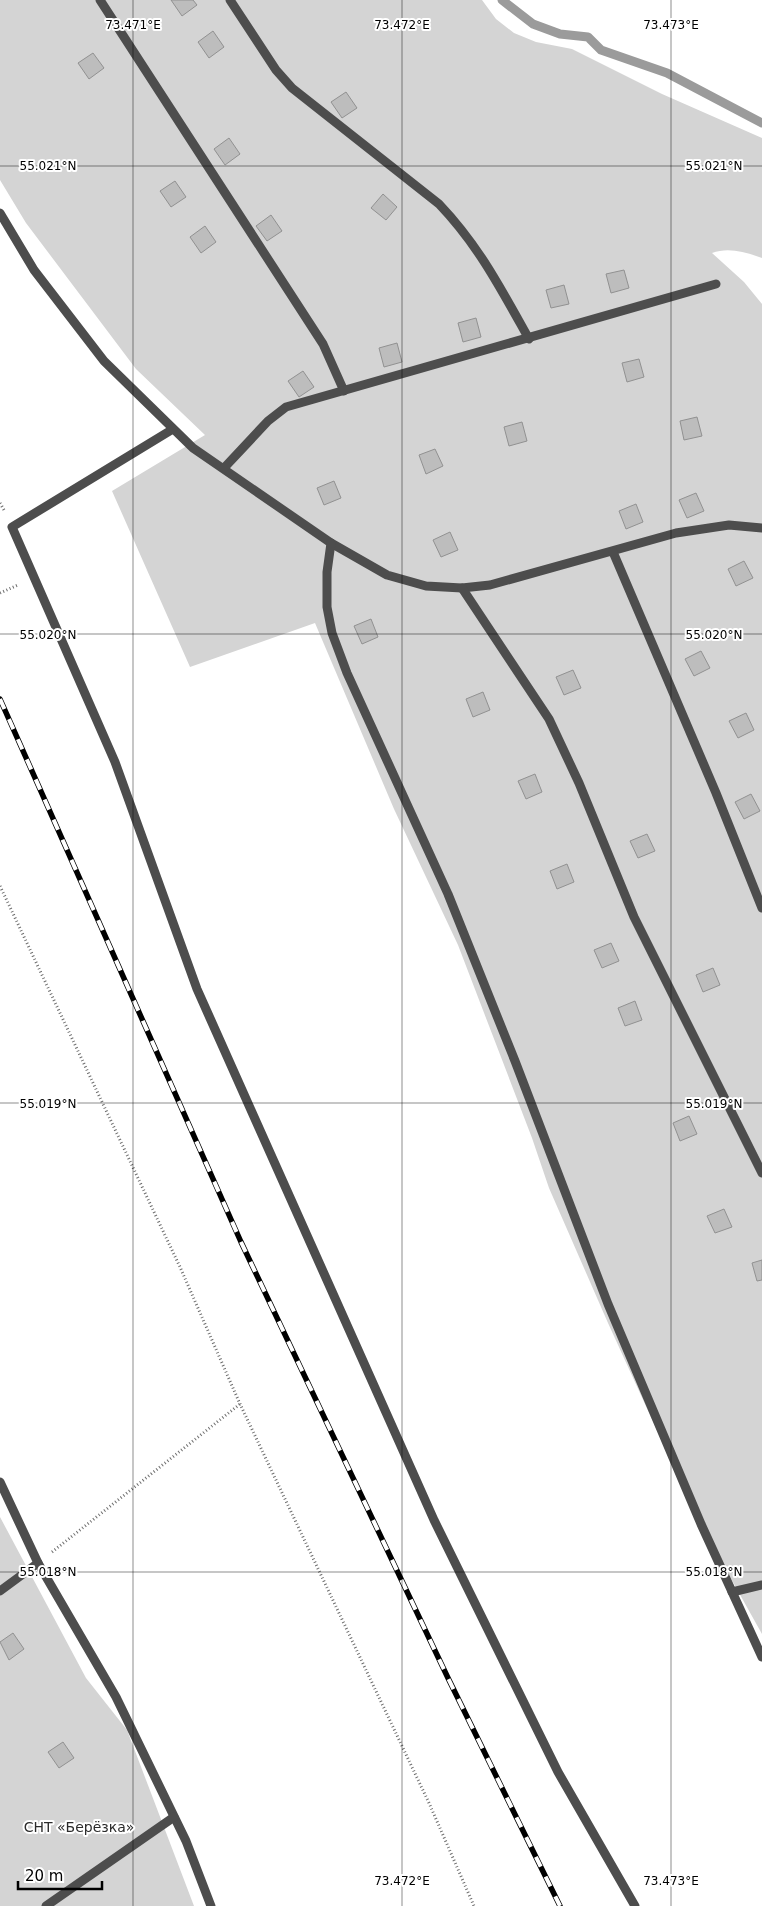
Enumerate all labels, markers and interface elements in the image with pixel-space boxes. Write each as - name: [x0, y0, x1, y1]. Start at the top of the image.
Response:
- text: 73.471°E: [105, 18, 161, 32]
- text: 73.472°E: [374, 18, 430, 32]
- text: 73.473°E: [643, 18, 699, 32]
- text: 55.021°N: [20, 159, 76, 173]
- text: 55.021°N: [686, 159, 742, 173]
- text: 55.020°N: [20, 628, 76, 642]
- text: 55.020°N: [686, 628, 742, 642]
- text: 55.019°N: [20, 1097, 76, 1111]
- text: 55.019°N: [686, 1097, 742, 1111]
- text: 55.018°N: [20, 1565, 76, 1579]
- text: 55.018°N: [686, 1565, 742, 1579]
- park label: СНТ «Берёзка»: [24, 1819, 134, 1835]
- scale bar: [18, 1858, 101, 1890]
- text: 20 m: [25, 1867, 63, 1885]
- text: 73.472°E: [374, 1874, 430, 1888]
- text: 73.473°E: [643, 1874, 699, 1888]

